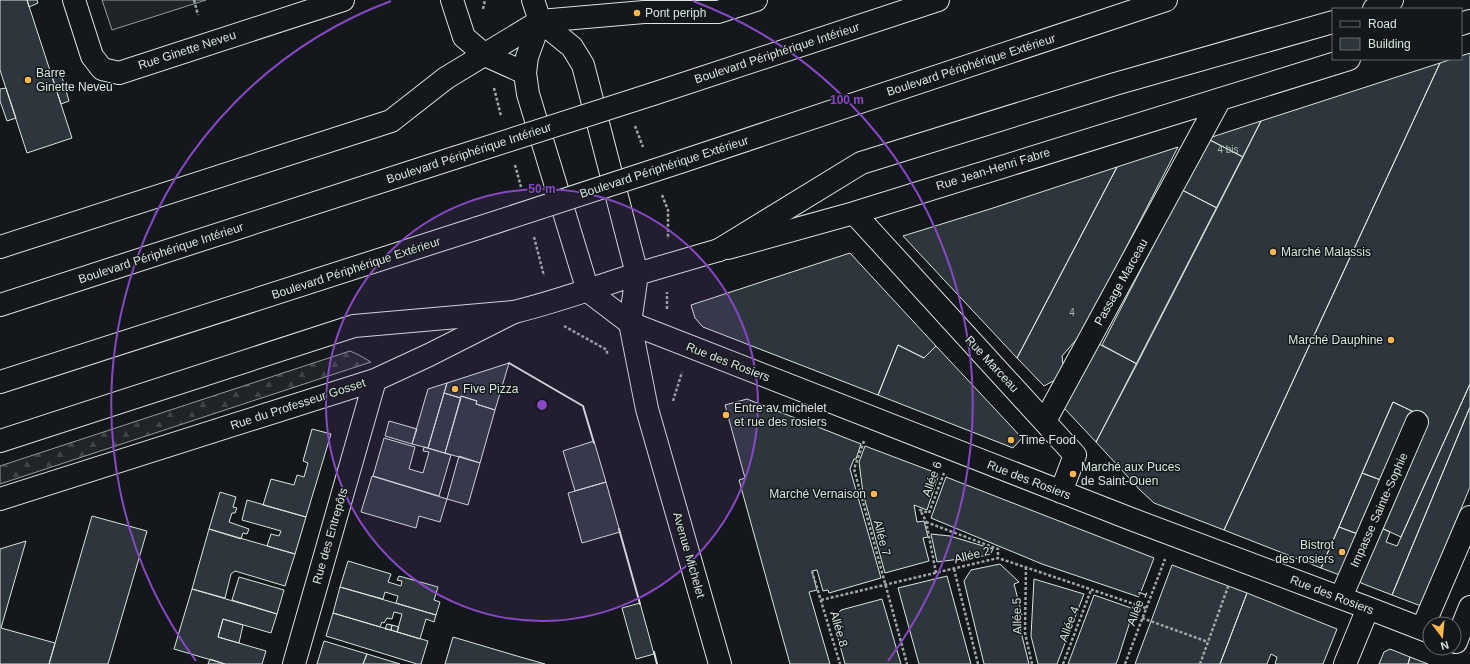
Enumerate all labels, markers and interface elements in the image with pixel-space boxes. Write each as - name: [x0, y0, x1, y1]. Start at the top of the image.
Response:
- place label: Pont periph: [645, 6, 706, 20]
- marker: Pont periph: [632, 8, 642, 18]
- legend: [1332, 8, 1462, 60]
- text: Road: [1368, 17, 1397, 31]
- street label: Boulevard Périphérique Intérieur: [693, 20, 861, 86]
- street label: Rue Ginette Neveu: [136, 28, 238, 72]
- street label: Boulevard Périphérique Extérieur: [885, 31, 1057, 99]
- text: Building: [1368, 37, 1411, 51]
- place label: Barre Ginette Neveu: [36, 66, 113, 94]
- marker: Barre Ginette Neveu: [23, 75, 33, 85]
- text: 100 m: [830, 93, 864, 107]
- street label: Boulevard Périphérique Intérieur: [385, 120, 553, 186]
- street label: Boulevard Périphérique Extérieur: [578, 133, 750, 201]
- house number: 4 bis: [1217, 144, 1239, 155]
- street label: Rue Jean-Henri Fabre: [934, 145, 1052, 193]
- text: 50 m: [528, 182, 556, 196]
- street label: Boulevard Périphérique Intérieur: [77, 220, 245, 286]
- street label: Boulevard Périphérique Extérieur: [270, 234, 442, 302]
- street label: Passage Marceau: [1091, 236, 1151, 328]
- place label: Marché Malassis: [1281, 245, 1371, 259]
- marker: Marché Malassis: [1268, 247, 1278, 257]
- house number: 4: [1069, 307, 1075, 318]
- street label: Rue Marceau: [962, 333, 1022, 395]
- place label: Marché Dauphine: [1288, 333, 1383, 347]
- marker: Marché Dauphine: [1386, 335, 1396, 345]
- street label: Rue des Rosiers: [684, 340, 772, 384]
- street label: Rue du Professeur Gosset: [229, 375, 368, 433]
- place label: Five Pizza: [463, 382, 519, 396]
- marker: Five Pizza: [450, 384, 460, 394]
- centre of rings: [535, 398, 549, 412]
- place label: Entre av michelet et rue des rosiers: [734, 401, 827, 429]
- marker: Entre av michelet et rue des rosiers: [721, 410, 731, 420]
- place label: Time Food: [1019, 433, 1076, 447]
- marker: Time Food: [1006, 435, 1016, 445]
- street label: Impasse Sainte-Sophie: [1347, 450, 1411, 570]
- street label: Rue des Rosiers: [985, 458, 1073, 502]
- street label: Allée 6: [919, 459, 945, 499]
- place label: Marché aux Puces de Saint-Ouen: [1081, 460, 1180, 488]
- marker: Marché aux Puces de Saint-Ouen: [1068, 469, 1078, 479]
- street label: Rue des Entrepôts: [310, 486, 350, 586]
- place label: Marché Vernaison: [769, 487, 866, 501]
- marker: Marché Vernaison: [869, 489, 879, 499]
- street label: Avenue Michelet: [670, 511, 708, 600]
- street label: Allée 7: [870, 518, 894, 558]
- place label: Bistrot des rosiers: [1275, 538, 1335, 566]
- street label: Allée 2: [953, 544, 992, 566]
- marker: Bistrot des rosiers: [1337, 547, 1347, 557]
- street label: Rue des Rosiers: [1288, 573, 1376, 617]
- street label: Allée 1: [1124, 588, 1150, 628]
- street label: Allée 5: [1010, 597, 1024, 634]
- street label: Allée 4: [1056, 604, 1082, 644]
- street label: Allée 8: [827, 609, 851, 649]
- north arrow: [1422, 616, 1462, 656]
- text: N: [1439, 639, 1450, 652]

